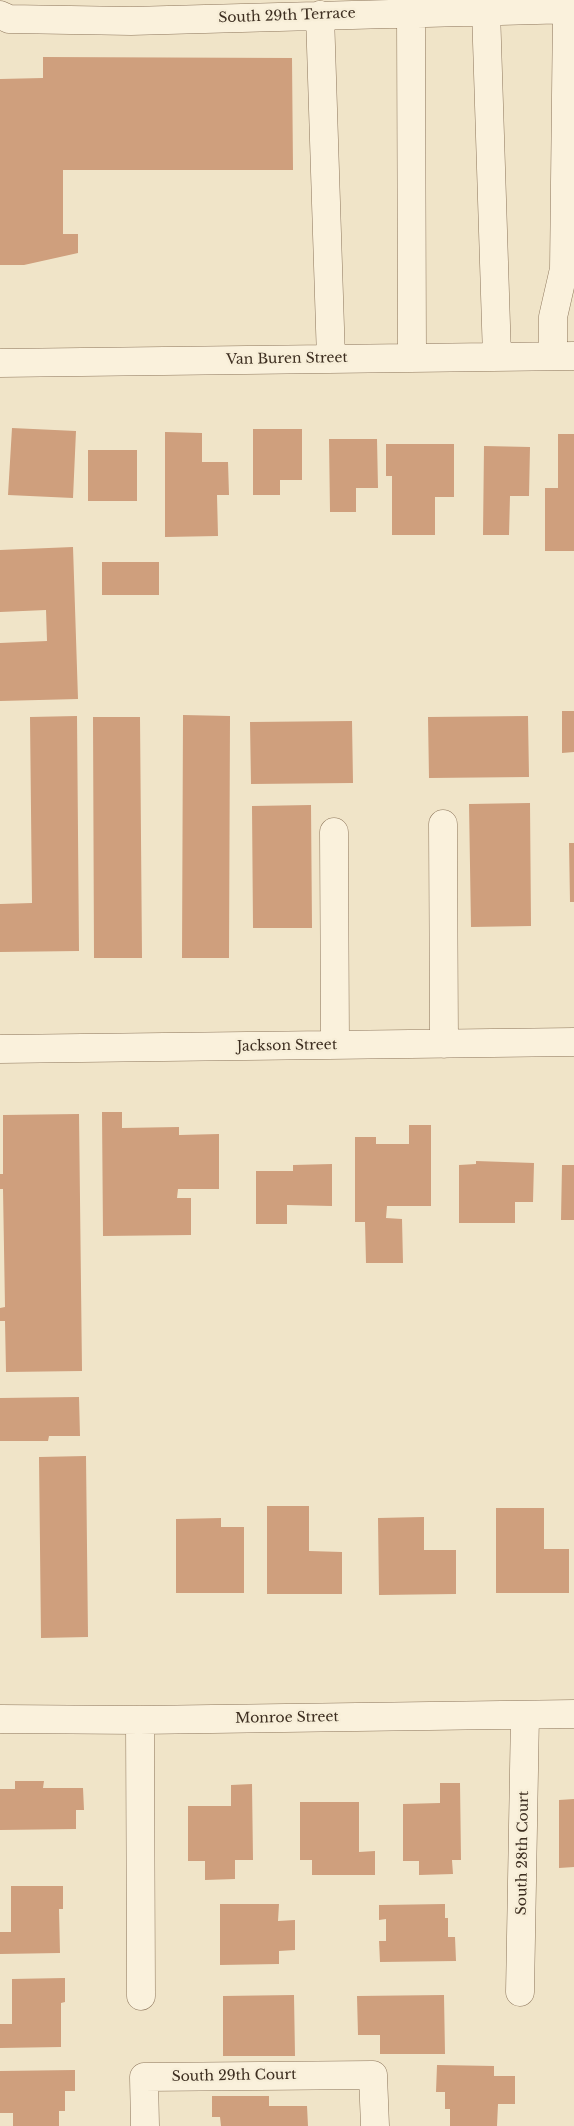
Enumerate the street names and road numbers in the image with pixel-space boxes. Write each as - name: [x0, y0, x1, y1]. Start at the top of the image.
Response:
- street label: South 29th Terrace: [218, 5, 356, 27]
- street label: Van Buren Street: [226, 350, 348, 368]
- street label: Jackson Street: [237, 1037, 337, 1055]
- street label: Monroe Street: [235, 1709, 339, 1727]
- street label: South 28th Court: [514, 1791, 532, 1915]
- street label: South 29th Court: [171, 2067, 297, 2085]

